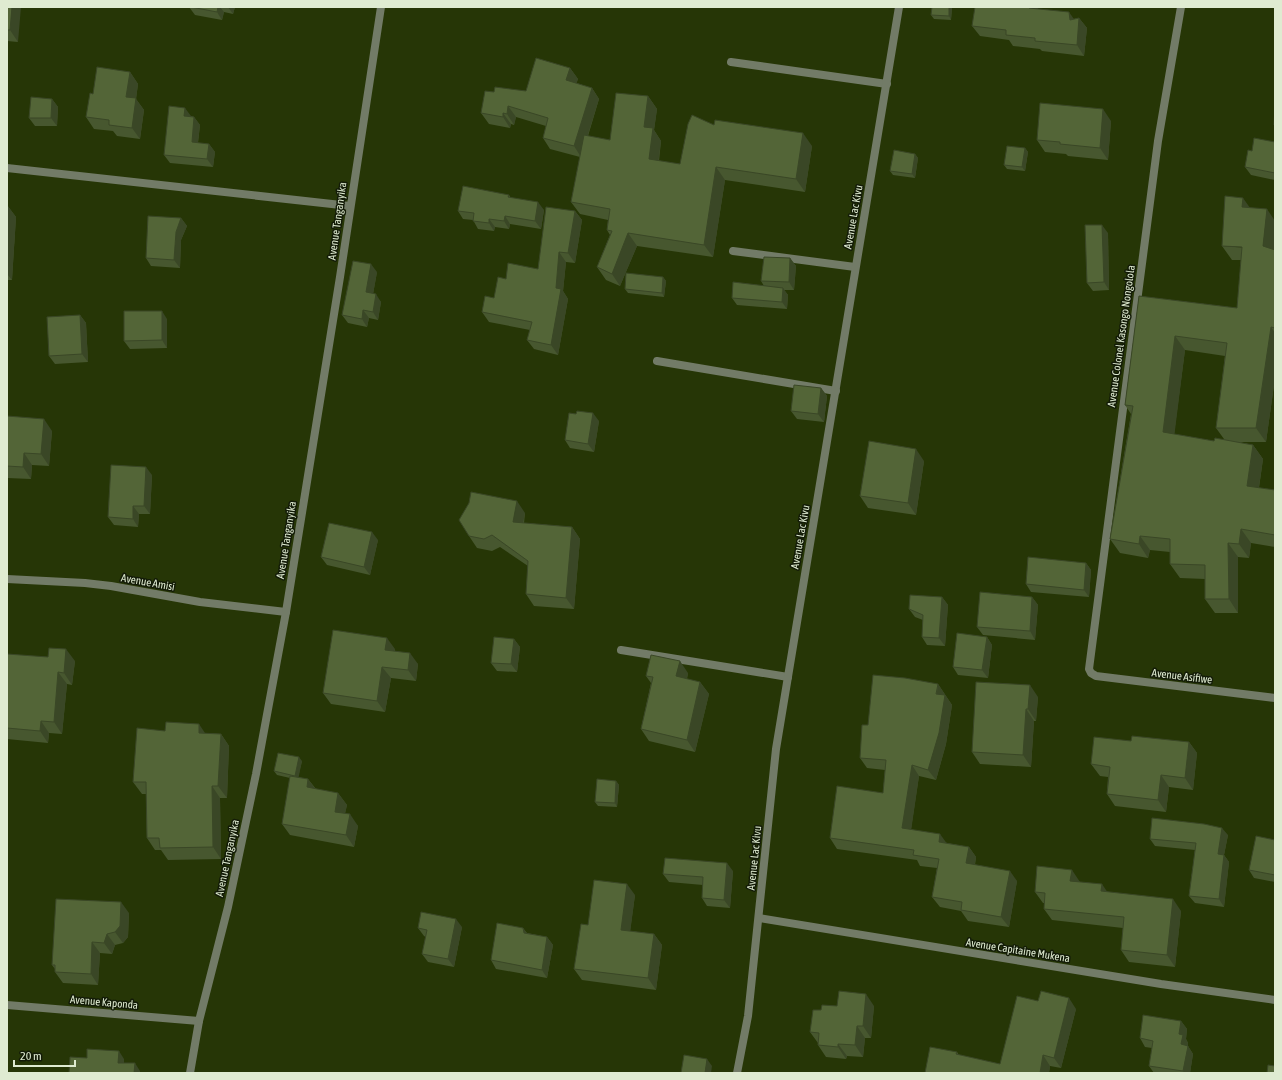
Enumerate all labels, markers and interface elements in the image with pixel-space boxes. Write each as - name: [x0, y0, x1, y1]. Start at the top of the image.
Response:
- street label: Avenue Tanganyika: [326, 181, 348, 261]
- street label: Avenue Lac Kivu: [841, 184, 865, 250]
- street label: Avenue Colonel Kasongo Nongolola: [1105, 264, 1137, 408]
- street label: Avenue Tanganyika: [274, 500, 298, 580]
- street label: Avenue Lac Kivu: [788, 504, 812, 570]
- street label: Avenue Amisi: [120, 571, 176, 593]
- street label: Avenue Asifiwe: [1151, 666, 1213, 686]
- street label: Avenue Tanganyika: [213, 818, 241, 898]
- street label: Avenue Lac Kivu: [745, 825, 763, 891]
- street label: Avenue Capitaine Mukena: [965, 936, 1071, 964]
- street label: Avenue Kaponda: [69, 993, 139, 1011]
- scale bar: [14, 1042, 75, 1068]
- text: 20 m: [20, 1049, 42, 1063]

